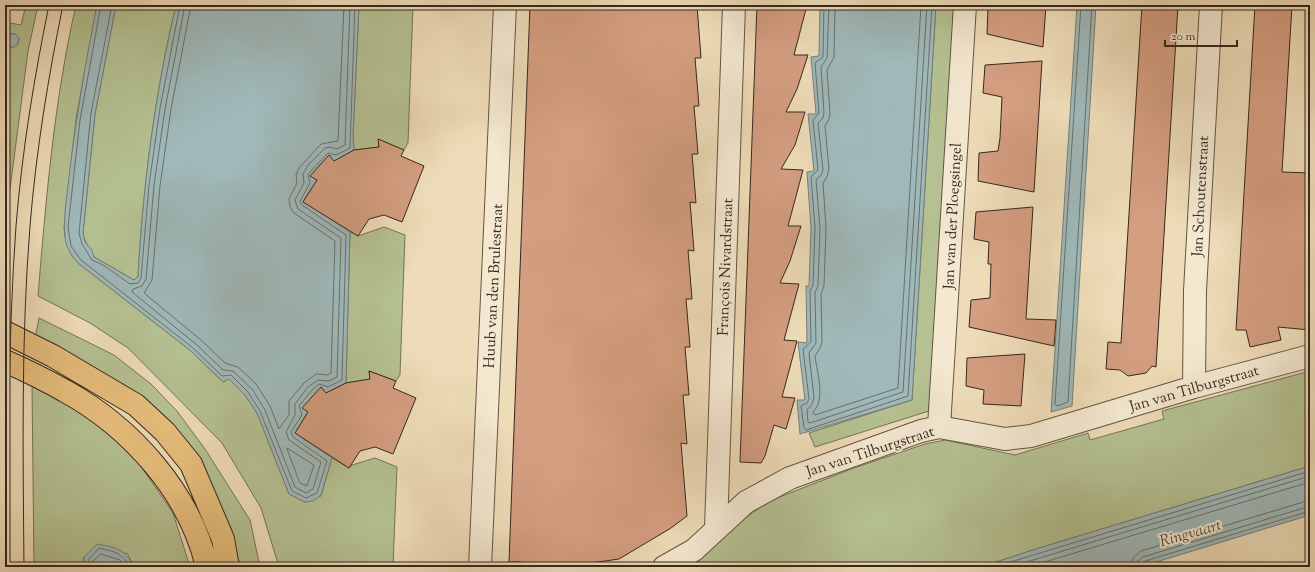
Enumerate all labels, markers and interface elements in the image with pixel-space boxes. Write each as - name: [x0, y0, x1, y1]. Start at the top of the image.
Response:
- scale bar: [1165, 22, 1237, 48]
- text: 20 m: [1171, 28, 1196, 46]
- street label: Jan Schoutenstraat: [1188, 135, 1215, 258]
- street label: Jan van der Ploegsingel: [939, 142, 968, 291]
- street label: François Nivardstraat: [714, 198, 739, 336]
- street label: Huub van den Brulestraat: [480, 203, 509, 369]
- street label: Jan van Tilburgstraat: [1126, 361, 1262, 418]
- street label: Jan van Tilburgstraat: [803, 422, 937, 483]
- water label: Ringvaart: [1157, 515, 1224, 554]

